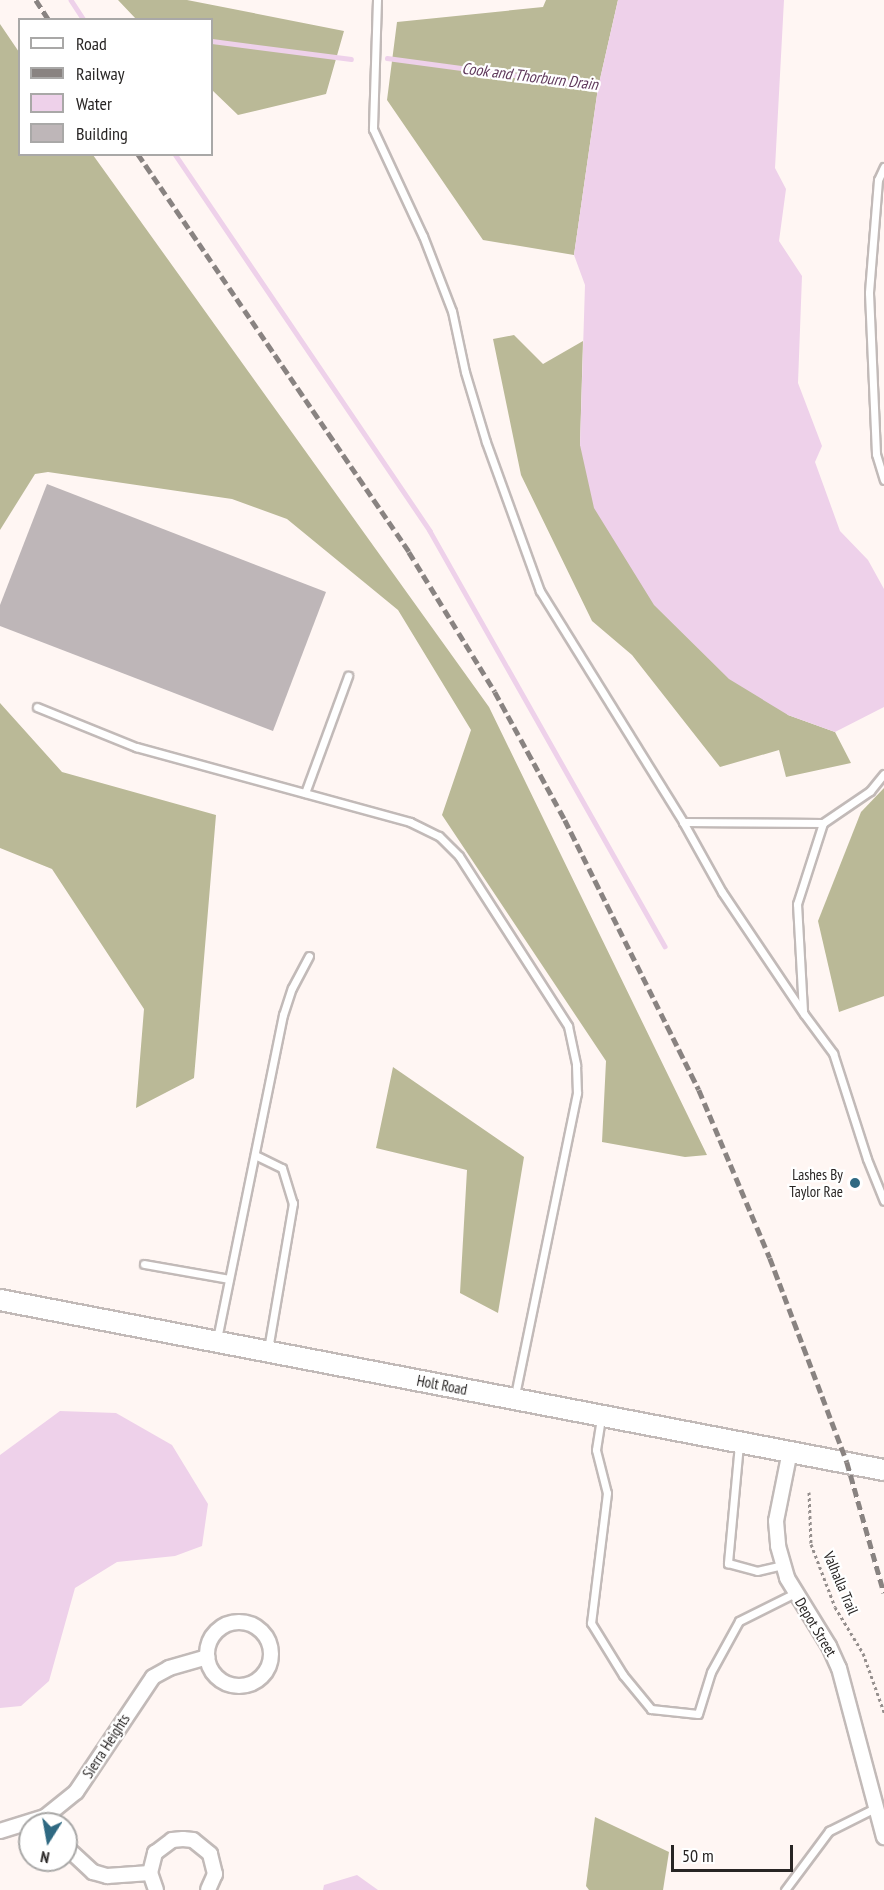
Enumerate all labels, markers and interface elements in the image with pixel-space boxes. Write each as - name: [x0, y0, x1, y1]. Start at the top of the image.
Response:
- legend: [18, 18, 213, 156]
- text: Road: [76, 32, 107, 55]
- water label: Cook and Thorburn Drain: [460, 58, 600, 94]
- text: Railway: [76, 62, 125, 85]
- text: Water: [76, 92, 112, 115]
- text: Building: [76, 122, 128, 145]
- place label: Lashes By Taylor Rae: [789, 1165, 843, 1200]
- marker: Lashes By Taylor Rae: [848, 1176, 862, 1190]
- street label: Holt Road: [415, 1371, 469, 1399]
- street label: Valhalla Trail: [820, 1549, 862, 1617]
- street label: Depot Street: [791, 1594, 841, 1660]
- street label: Sierra Heights: [79, 1710, 133, 1782]
- north arrow: [18, 1812, 78, 1872]
- scale bar: [674, 1833, 796, 1871]
- text: 50 m: [682, 1844, 714, 1867]
- text: N: [39, 1847, 51, 1868]

